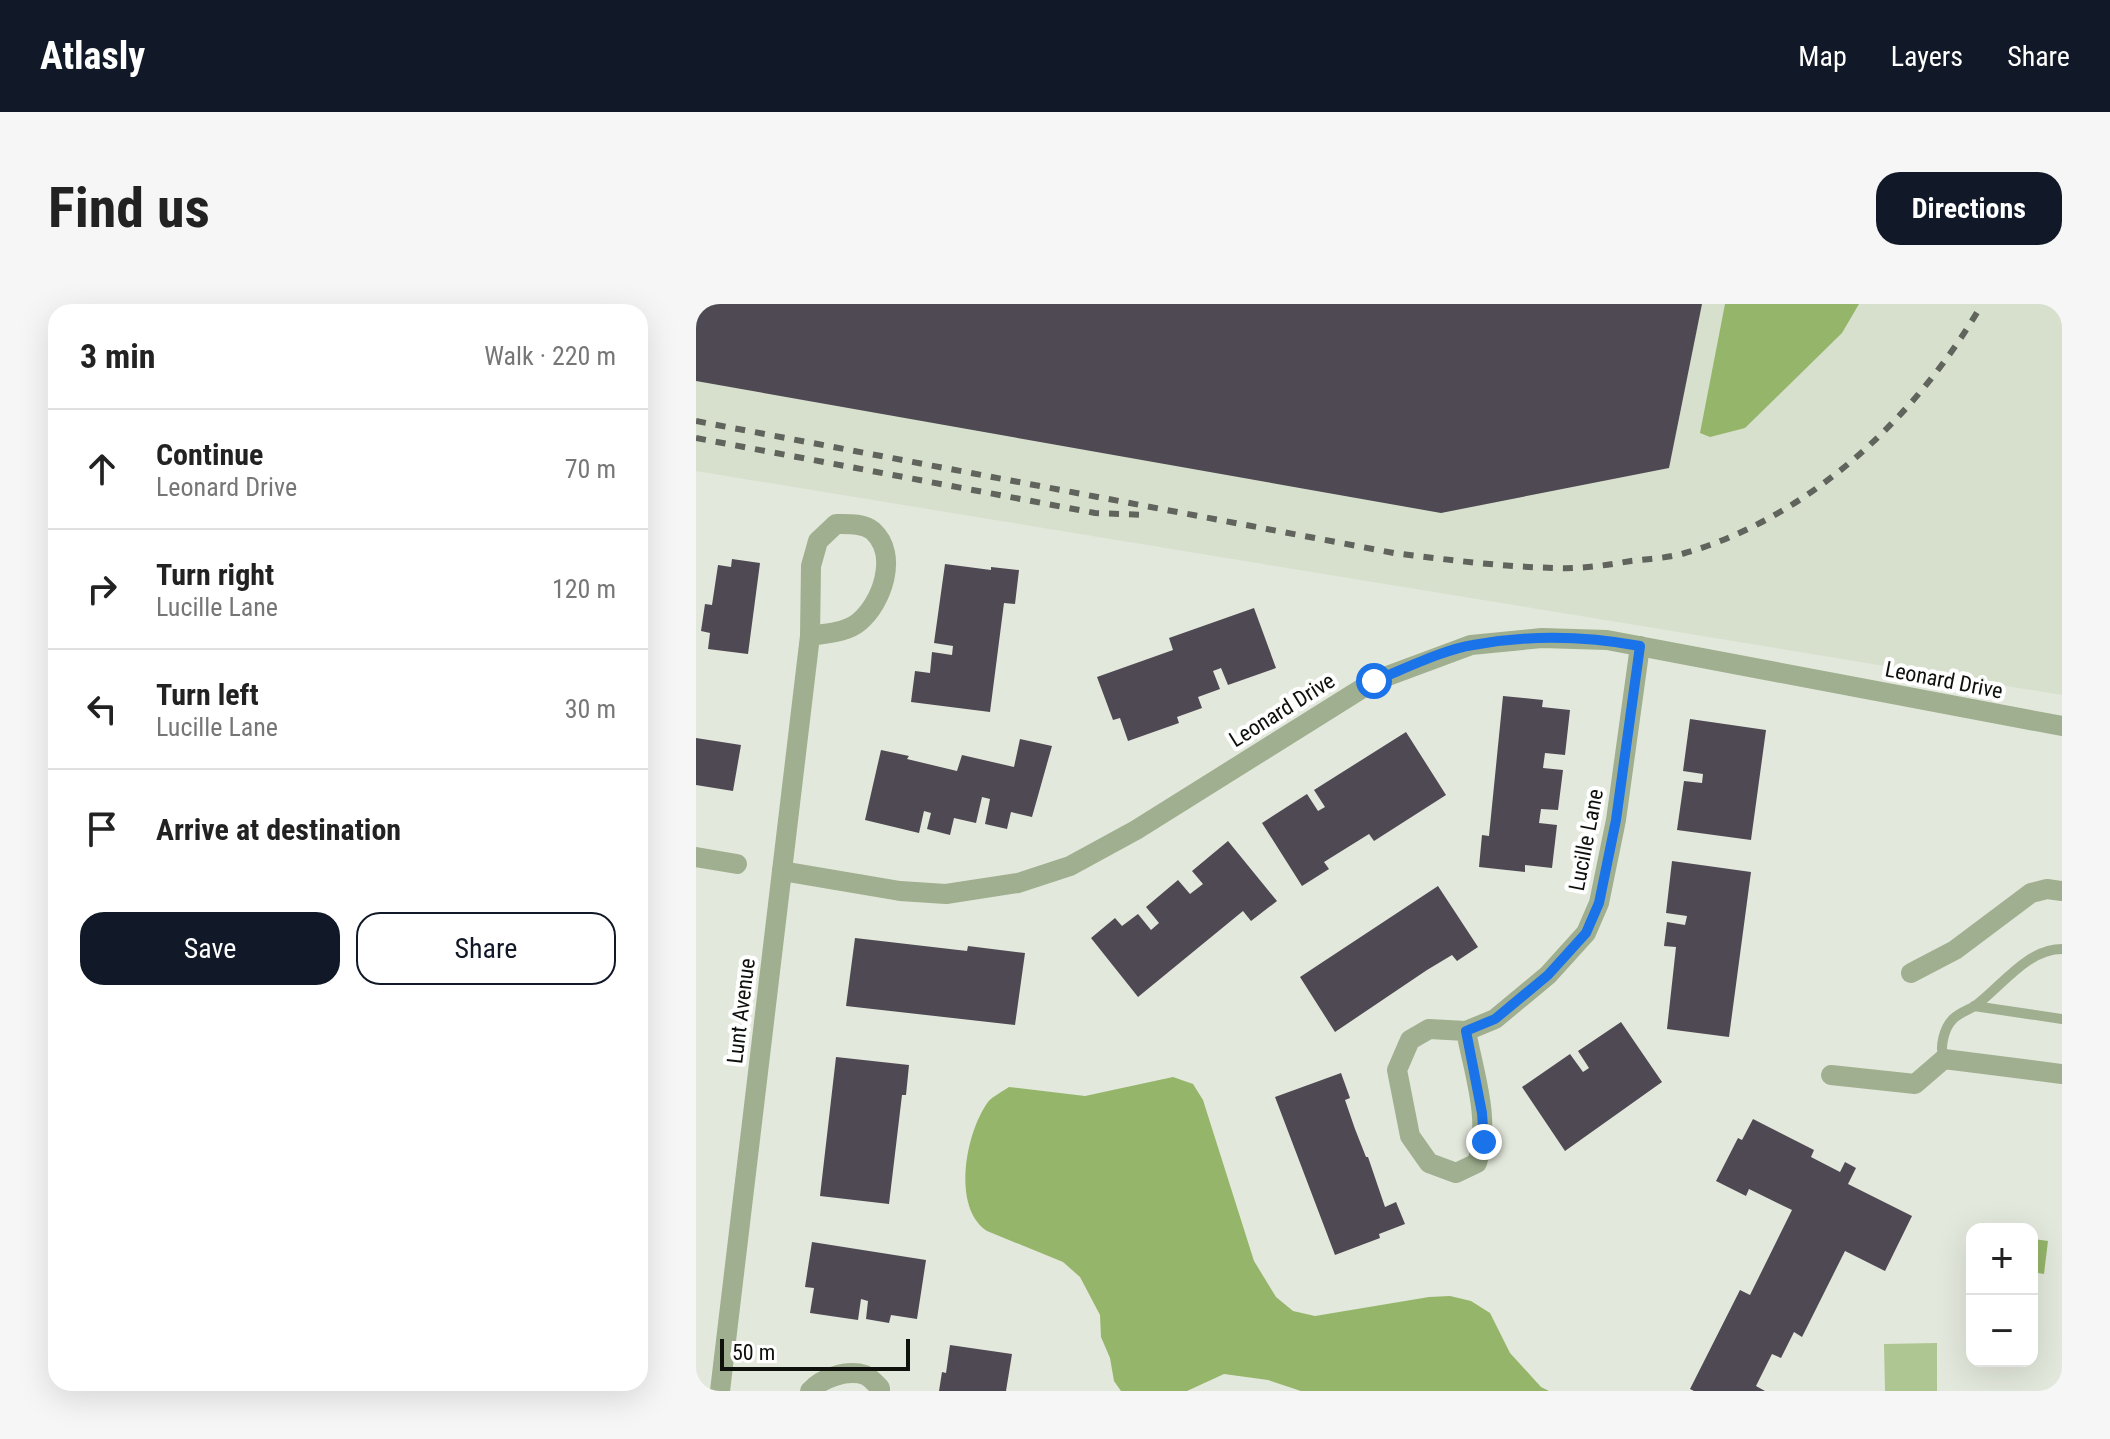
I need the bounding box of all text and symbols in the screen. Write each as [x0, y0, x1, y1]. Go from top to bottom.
text: Atlasly [40, 34, 145, 78]
text: Map [1798, 40, 1847, 73]
text: Layers [1891, 40, 1963, 73]
text: Share [2007, 40, 2070, 73]
button: Directions [1876, 172, 2062, 245]
text: Find us [48, 175, 210, 241]
text: 3 min [80, 336, 156, 376]
text: Walk · 220 m [484, 341, 616, 371]
text: Continue [156, 437, 263, 472]
icon: ahead [80, 447, 124, 491]
text: 70 m [565, 454, 616, 484]
text: Leonard Drive [156, 472, 297, 502]
text: Turn right [156, 557, 274, 592]
icon: right [80, 567, 124, 611]
text: 120 m [552, 574, 616, 604]
text: Lucille Lane [156, 592, 278, 622]
street label: Leonard Drive [1883, 656, 2005, 704]
route start [1356, 663, 1392, 699]
street label: Leonard Drive [1225, 668, 1339, 752]
text: Turn left [156, 677, 259, 712]
icon: left [80, 687, 124, 731]
text: 30 m [565, 694, 616, 724]
text: Lucille Lane [156, 712, 278, 742]
street label: Lucille Lane [1564, 787, 1608, 893]
icon: arrive [80, 807, 124, 851]
text: Arrive at destination [156, 812, 401, 847]
button: Save [80, 912, 340, 985]
button: Share [356, 912, 616, 985]
street label: Lunt Avenue [722, 957, 760, 1065]
route end [1466, 1124, 1502, 1160]
map controls [1966, 1223, 2038, 1367]
button: + [1966, 1223, 2038, 1295]
button: − [1966, 1295, 2038, 1367]
scale bar [720, 1335, 910, 1371]
text: 50 m [732, 1340, 775, 1365]

